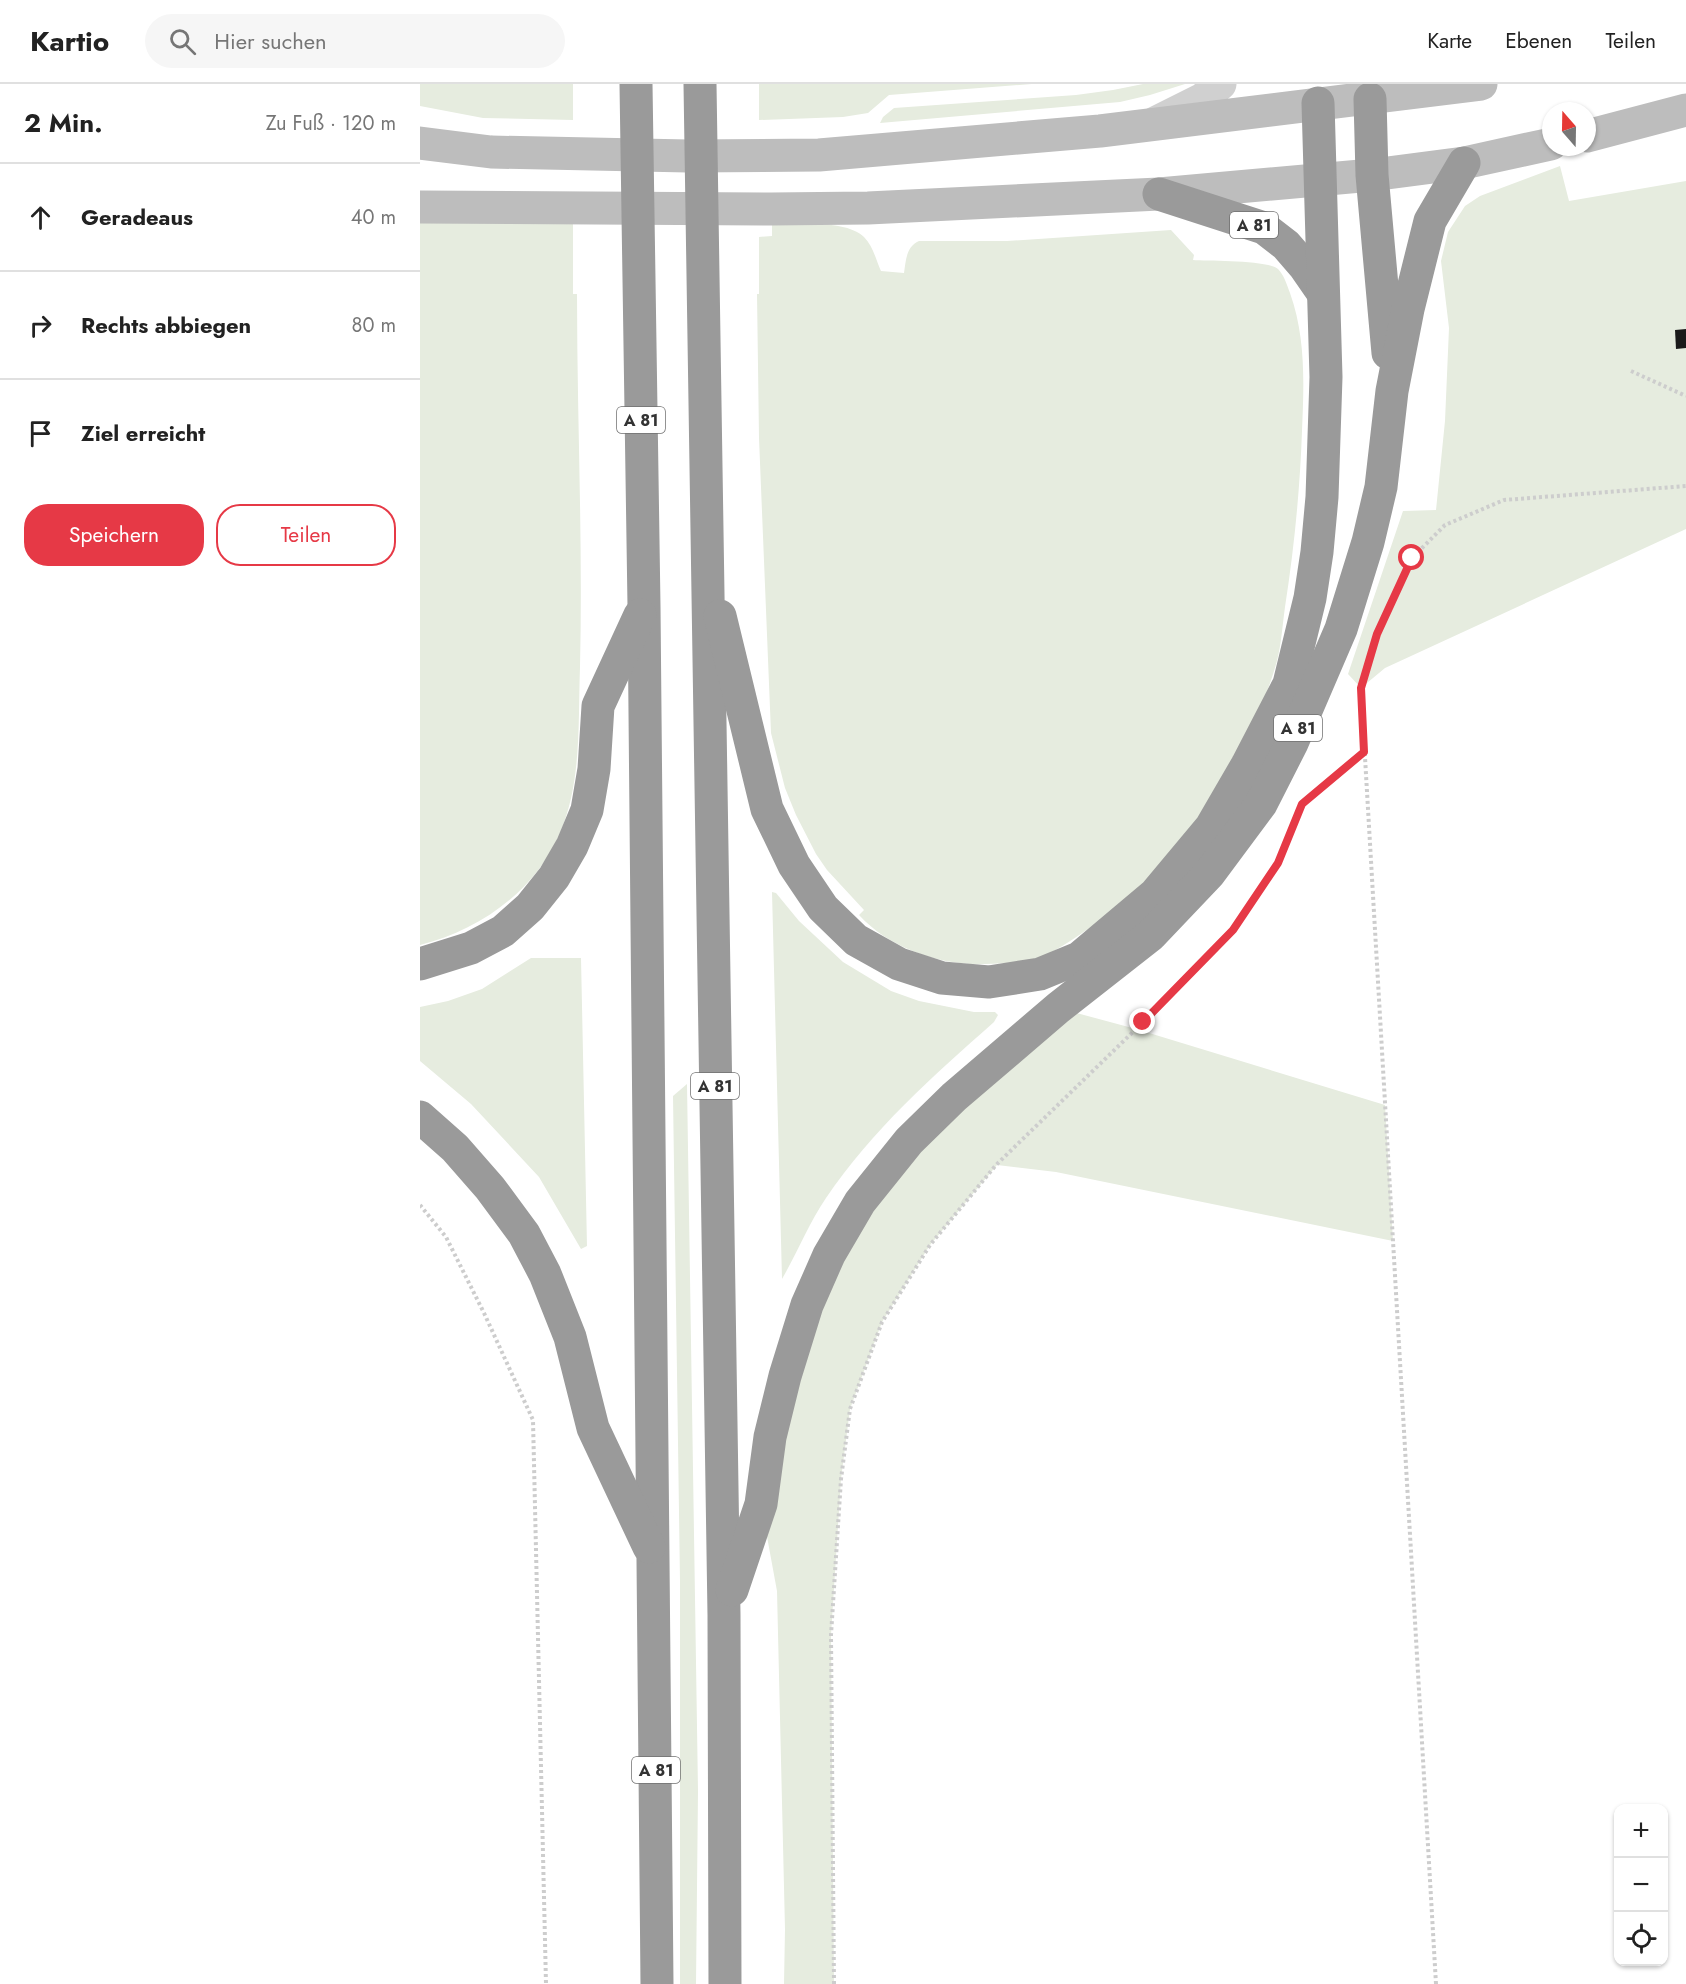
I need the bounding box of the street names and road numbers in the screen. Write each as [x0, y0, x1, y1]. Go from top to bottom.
road number: A 81 [1230, 212, 1278, 238]
road number: A 81 [617, 407, 665, 433]
road number: A 81 [1274, 715, 1322, 741]
road number: A 81 [691, 1073, 739, 1099]
road number: A 81 [632, 1757, 680, 1783]

